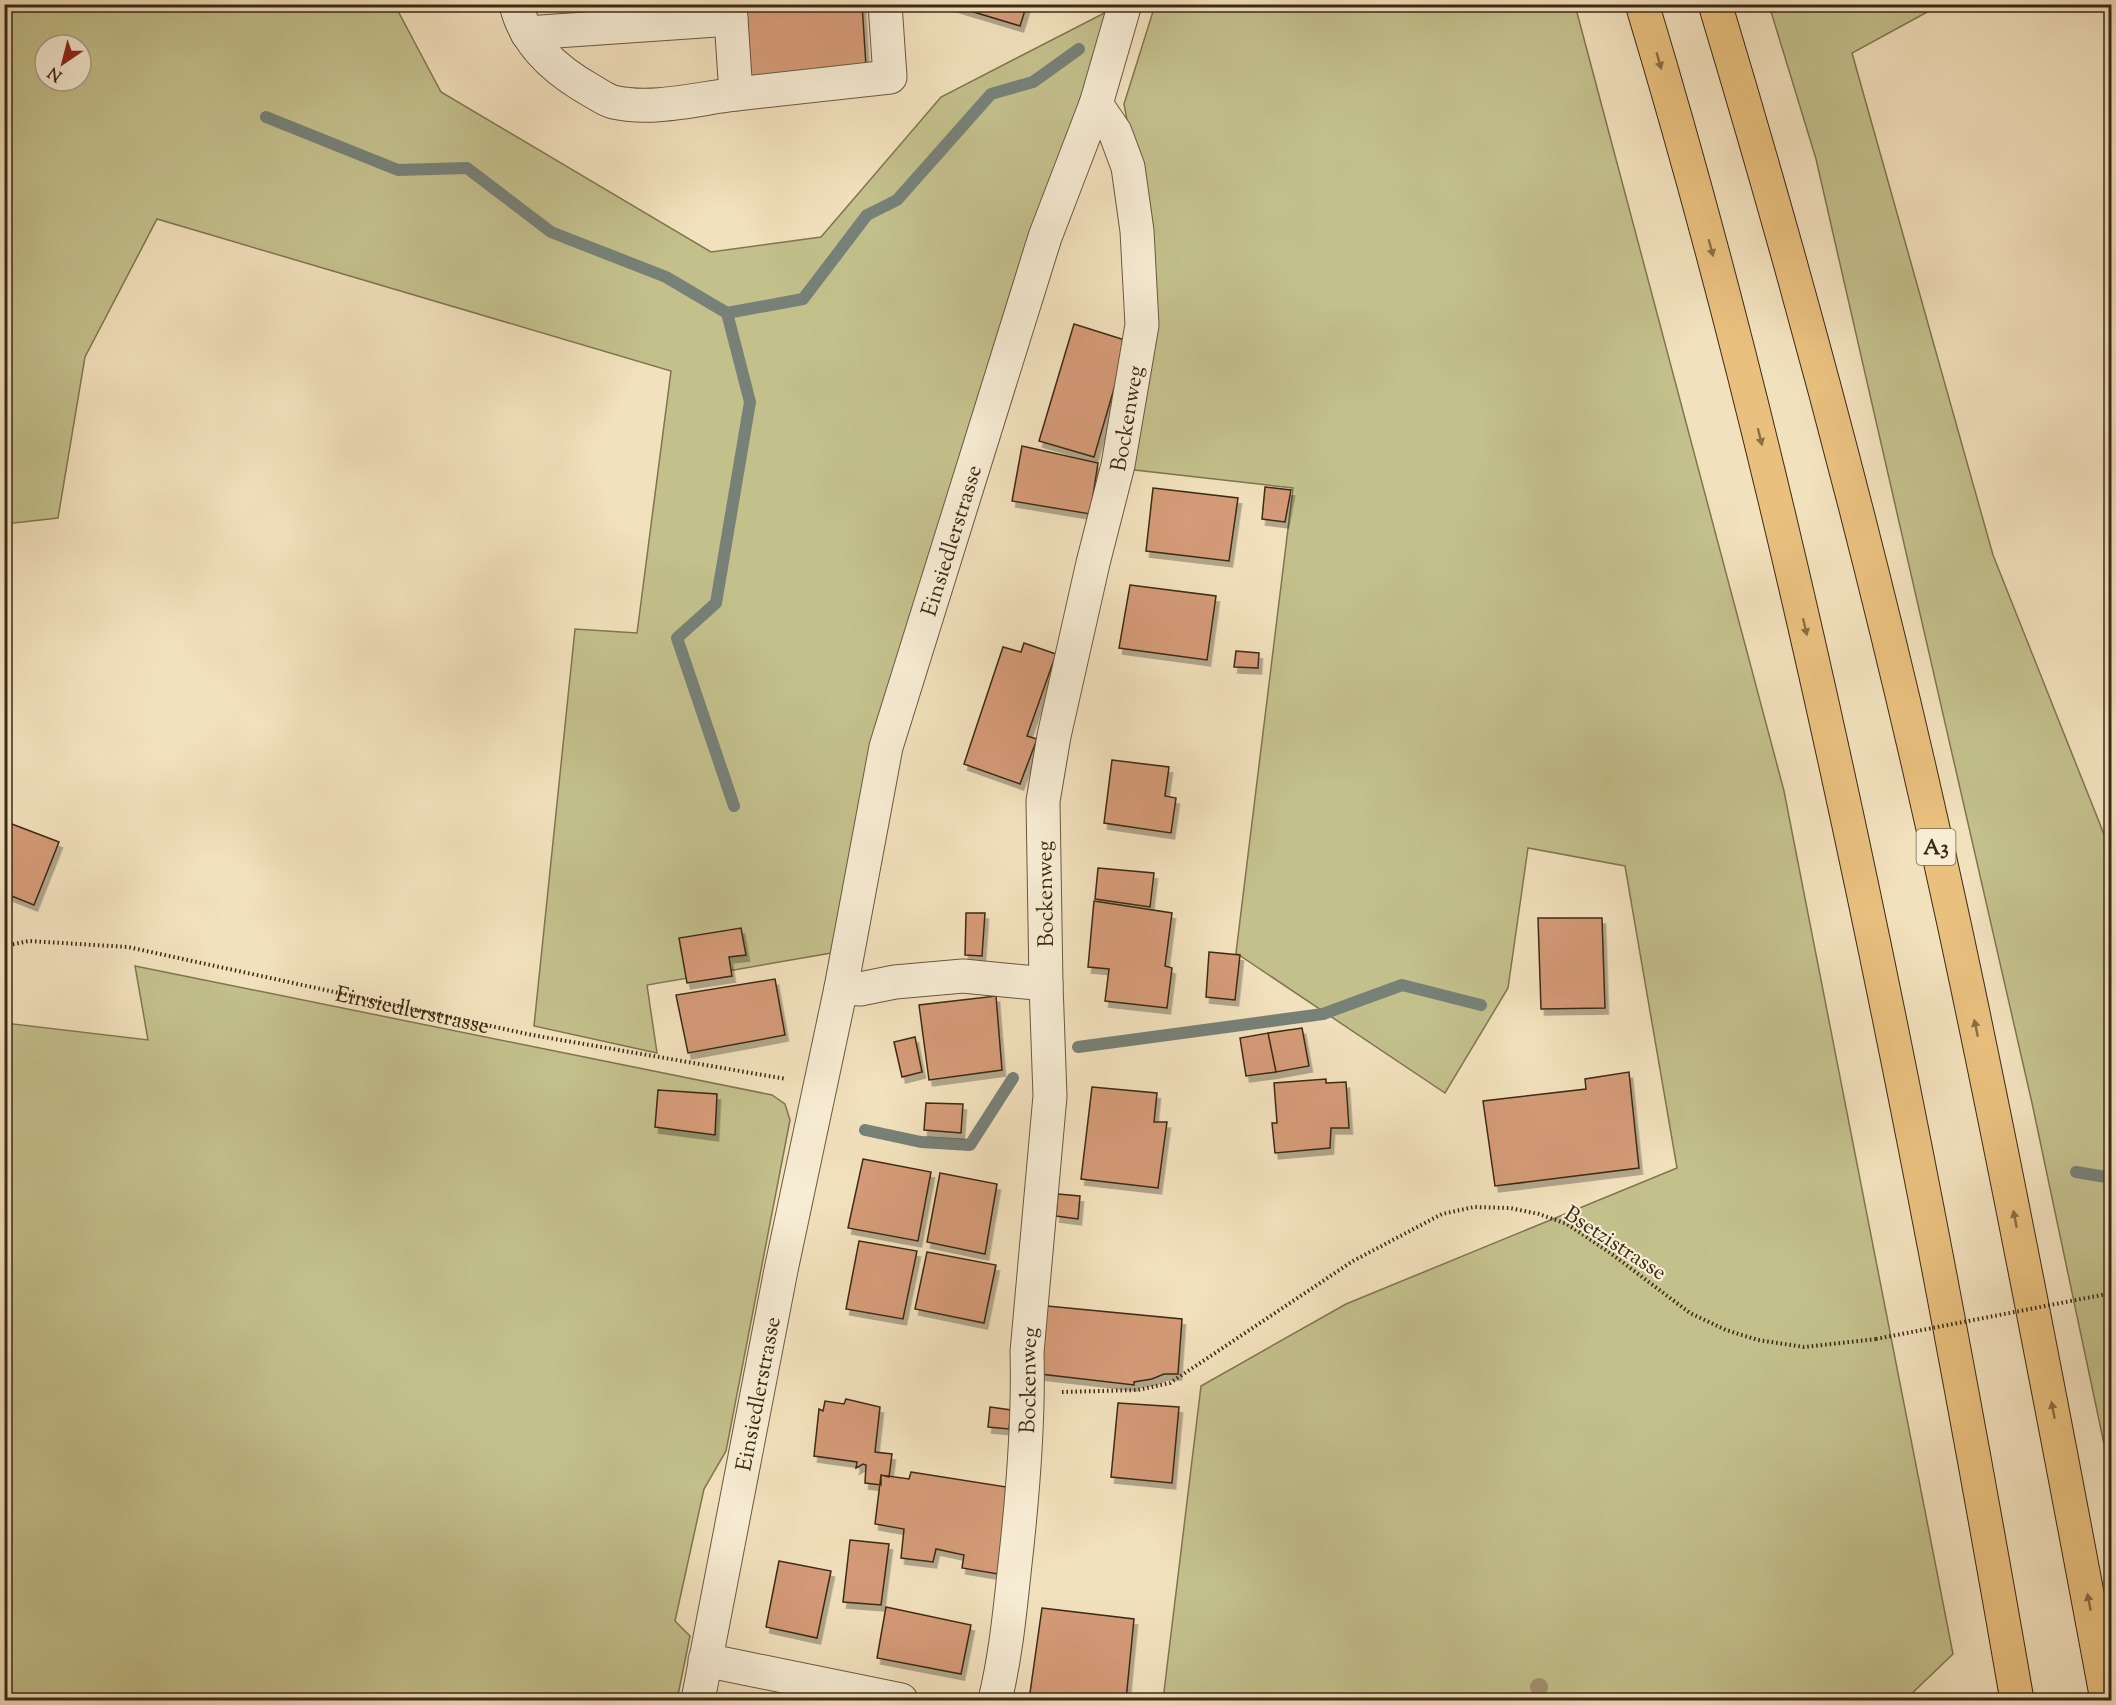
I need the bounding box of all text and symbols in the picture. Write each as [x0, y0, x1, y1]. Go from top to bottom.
north arrow [33, 33, 93, 93]
one-way arrow [1655, 52, 1664, 70]
text: N [44, 60, 68, 86]
one-way arrow [1707, 239, 1717, 257]
street label: Bockenweg [1104, 363, 1154, 474]
one-way arrow [1755, 428, 1765, 446]
street label: Einsiedlerstrasse [915, 462, 992, 621]
one-way arrow [1801, 618, 1810, 637]
road number: A3 [1916, 829, 1956, 865]
street label: Bockenweg [1030, 840, 1064, 948]
street label: Einsiedlerstrasse [332, 980, 492, 1044]
one-way arrow [1971, 1018, 1980, 1037]
street label: Bsetzistrasse [1557, 1199, 1672, 1290]
one-way arrow [2010, 1209, 2019, 1228]
street label: Einsiedlerstrasse [730, 1314, 791, 1474]
street label: Bockenweg [1013, 1325, 1048, 1434]
one-way arrow [2048, 1400, 2057, 1419]
one-way arrow [2084, 1592, 2093, 1611]

